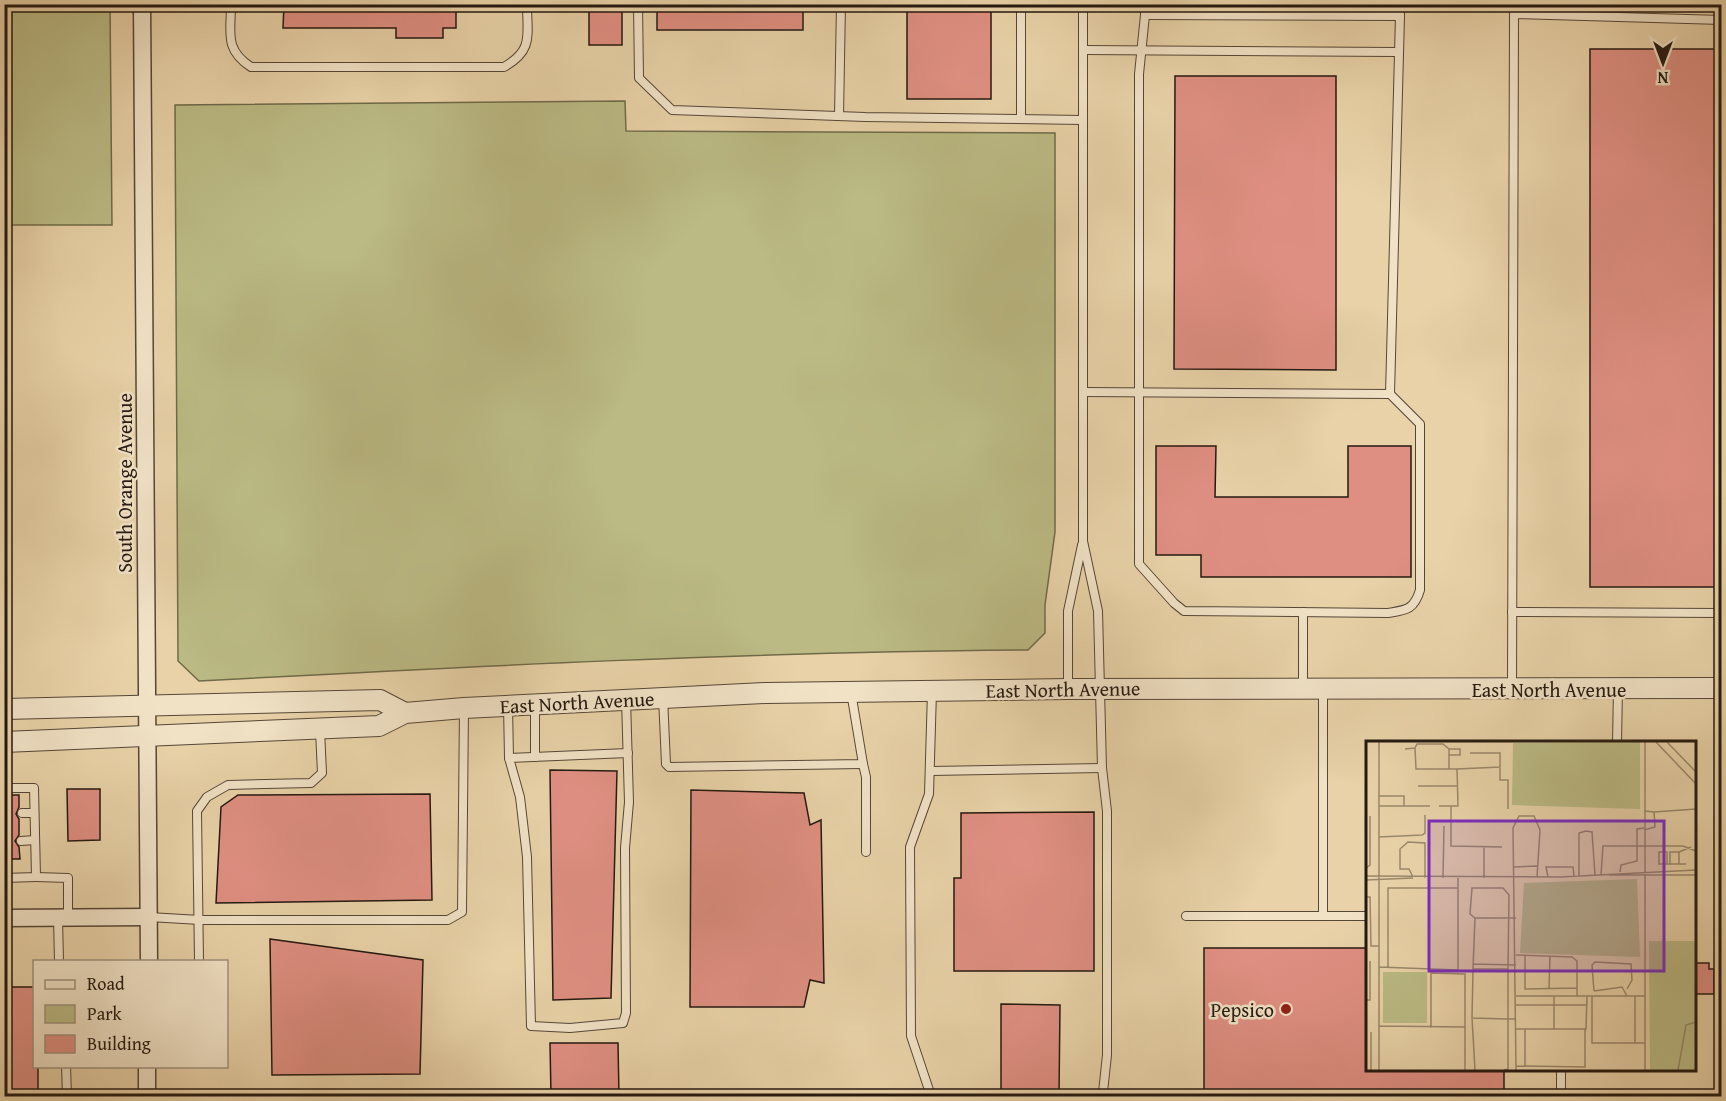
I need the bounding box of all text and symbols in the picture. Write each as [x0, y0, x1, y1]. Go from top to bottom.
north arrow [1633, 33, 1693, 93]
text: N [1657, 66, 1668, 90]
street label: South Orange Avenue [110, 393, 139, 573]
street label: East North Avenue [985, 673, 1141, 705]
street label: East North Avenue [1472, 675, 1626, 704]
street label: East North Avenue [499, 683, 655, 721]
inset map [1366, 741, 1696, 1071]
legend [33, 960, 228, 1068]
text: Road [87, 970, 125, 997]
place label: Pepsico [1210, 995, 1274, 1024]
text: Park [87, 1000, 123, 1027]
marker: Pepsico [1279, 1002, 1293, 1016]
text: Building [87, 1030, 151, 1057]

